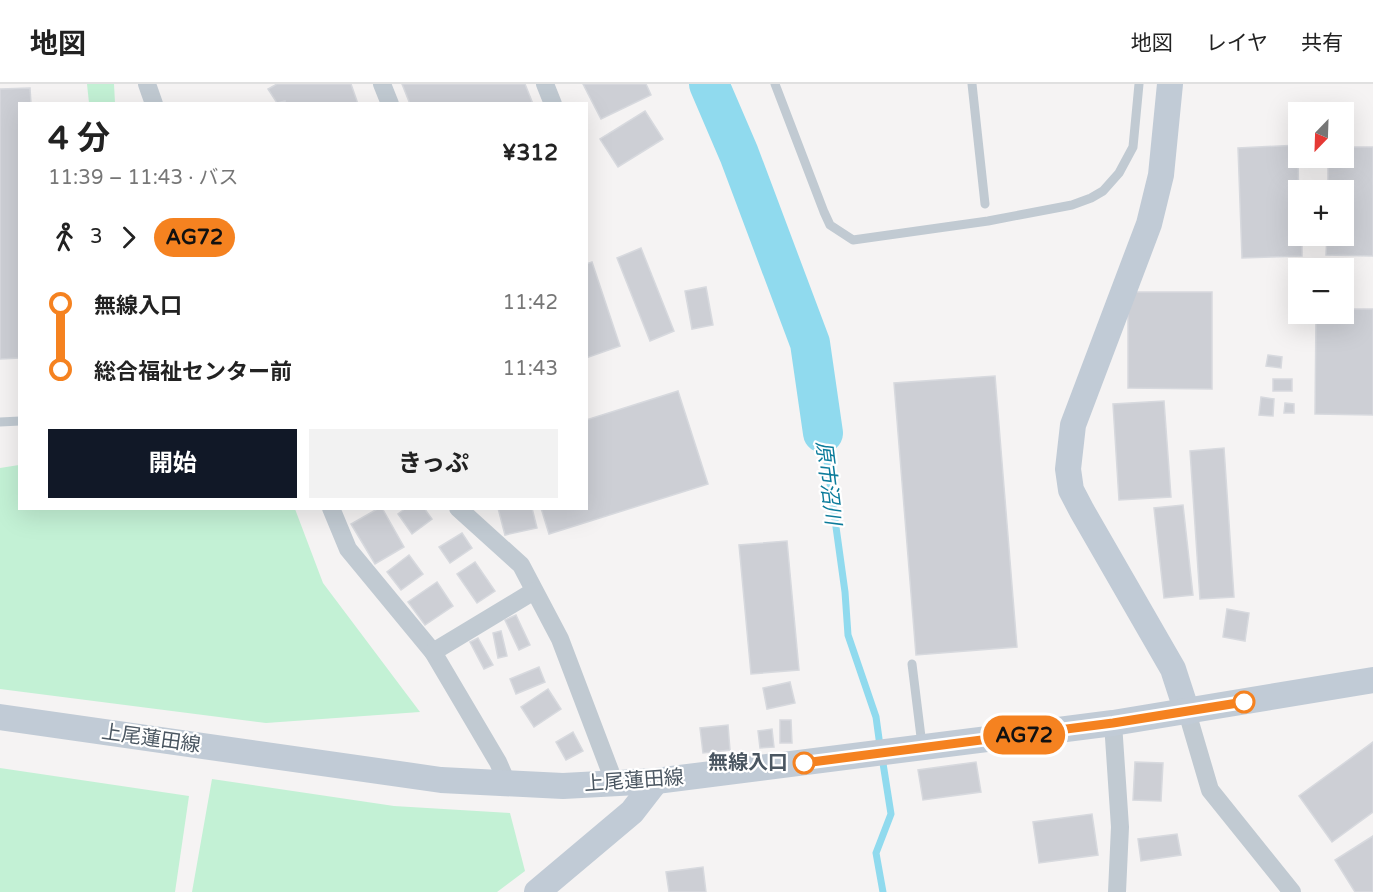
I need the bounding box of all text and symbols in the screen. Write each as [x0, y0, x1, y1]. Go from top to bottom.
text: 地図 [30, 27, 86, 61]
text: 地図 [1131, 31, 1173, 56]
text: レイヤ [1206, 31, 1268, 56]
text: 共有 [1301, 31, 1343, 56]
north arrow [1288, 102, 1354, 168]
map controls [1288, 102, 1354, 324]
text: 4 分 [48, 119, 110, 158]
text: ¥312 [502, 140, 558, 166]
text: 11:39 – 11:43 · バス [48, 166, 239, 190]
button: + [1288, 180, 1354, 246]
icon: walk [48, 221, 81, 254]
icon: forward [112, 221, 145, 254]
text: 3 [90, 225, 103, 249]
text: AG72 [166, 225, 223, 250]
button: − [1288, 258, 1354, 324]
text: 11:42 [503, 291, 558, 315]
text: 無線入口 [94, 293, 182, 319]
text: 11:43 [503, 357, 558, 381]
text: 総合福祉センター前 [94, 359, 292, 385]
button: 開始 [48, 429, 297, 498]
button: きっぷ [309, 429, 558, 498]
water label: 原市沼川 [810, 440, 846, 528]
unlabelled marker [1233, 691, 1255, 713]
line badge: AG72 [982, 716, 1066, 754]
street label: 上尾蓮田線 [100, 720, 202, 758]
text: AG72 [995, 723, 1053, 748]
place label: 無線入口 [708, 751, 788, 775]
marker: 無線入口 [793, 752, 815, 774]
street label: 上尾蓮田線 [583, 766, 685, 796]

